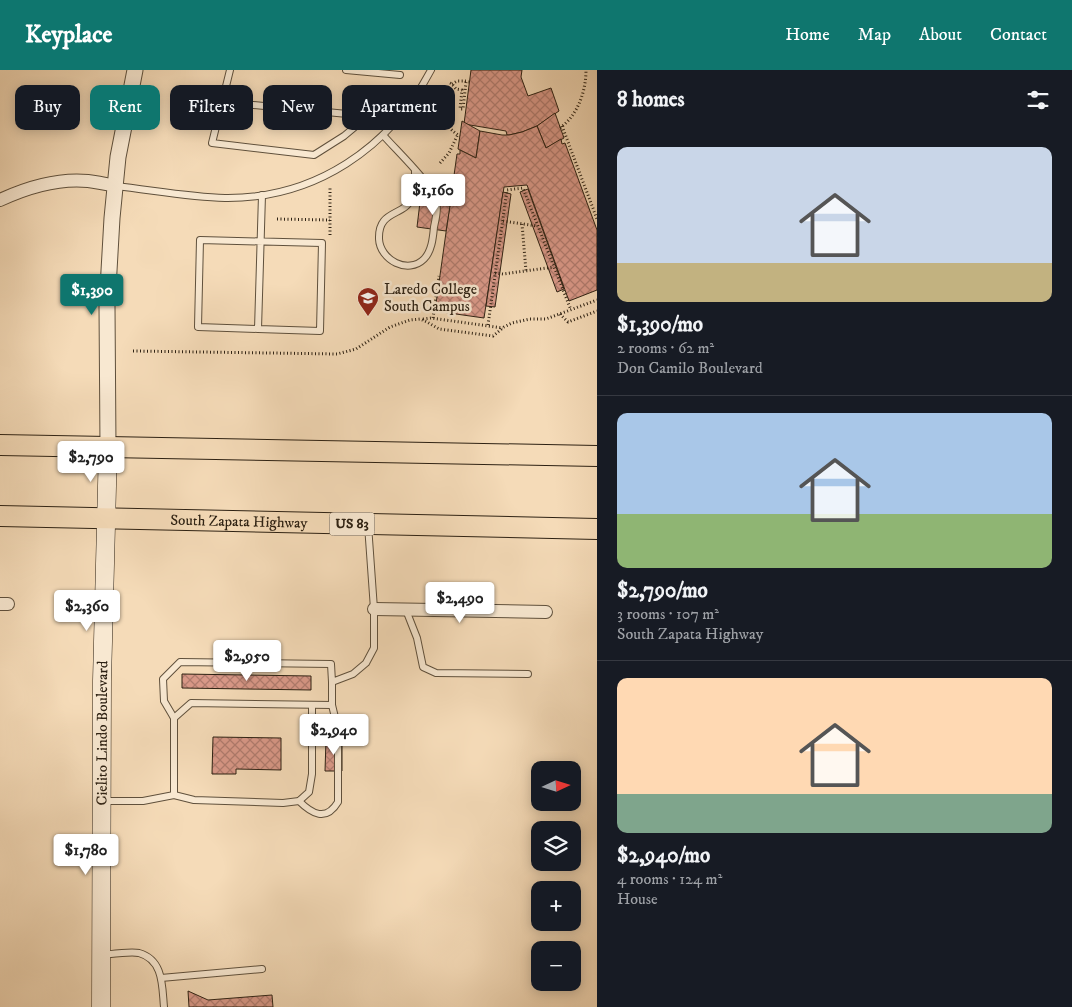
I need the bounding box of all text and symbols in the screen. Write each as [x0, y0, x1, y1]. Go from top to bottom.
text: Keyplace [25, 20, 113, 50]
text: Home [785, 24, 830, 46]
text: Map [858, 24, 891, 46]
text: About [919, 24, 962, 46]
text: Contact [990, 24, 1047, 46]
chip: Buy [15, 85, 80, 130]
chip: Rent [90, 85, 160, 130]
chip: Filters [170, 85, 253, 130]
chip: New [263, 85, 332, 130]
chip: Apartment [342, 85, 455, 130]
icon: filters [1024, 86, 1052, 114]
text: 8 homes [617, 87, 685, 113]
pin: $1,160 [392, 174, 474, 216]
text: $1,160 [412, 180, 454, 200]
icon: home [790, 180, 880, 270]
pin: $1,390 [51, 274, 133, 316]
text: $1,390 [71, 280, 113, 300]
place label: Laredo College South Campus [384, 280, 477, 316]
school or university icon: Laredo College South Campus [356, 286, 380, 317]
text: $1,390/mo [617, 312, 703, 338]
text: 2 rooms · 62 m² [617, 338, 714, 358]
text: Don Camilo Boulevard [617, 358, 763, 378]
pin: $2,790 [50, 440, 132, 483]
icon: home [790, 445, 880, 535]
text: $2,790 [68, 447, 114, 467]
street label: South Zapata Highway [170, 510, 309, 532]
road number: US 83 [330, 512, 374, 536]
text: $2,790/mo [617, 578, 708, 604]
pin: $2,490 [419, 582, 501, 624]
text: $2,490 [436, 588, 484, 608]
pin: $2,360 [46, 590, 128, 632]
text: $2,360 [65, 596, 109, 616]
text: 3 rooms · 107 m² [617, 604, 719, 624]
text: South Zapata Highway [617, 624, 763, 644]
pin: $2,950 [206, 640, 288, 682]
text: $2,950 [224, 646, 270, 666]
street label: Cielito Lindo Boulevard [92, 660, 112, 805]
icon: home [790, 710, 880, 800]
pin: $2,940 [293, 714, 375, 756]
text: $2,940 [311, 720, 357, 740]
north arrow [531, 761, 581, 811]
map controls [531, 761, 581, 991]
button: layers [531, 821, 581, 871]
pin: $1,780 [45, 834, 127, 876]
text: $1,780 [65, 840, 107, 860]
text: $2,940/mo [617, 843, 710, 869]
text: 4 rooms · 124 m² [617, 869, 722, 889]
button: + [531, 881, 581, 931]
text: House [617, 889, 658, 909]
button: − [531, 941, 581, 991]

